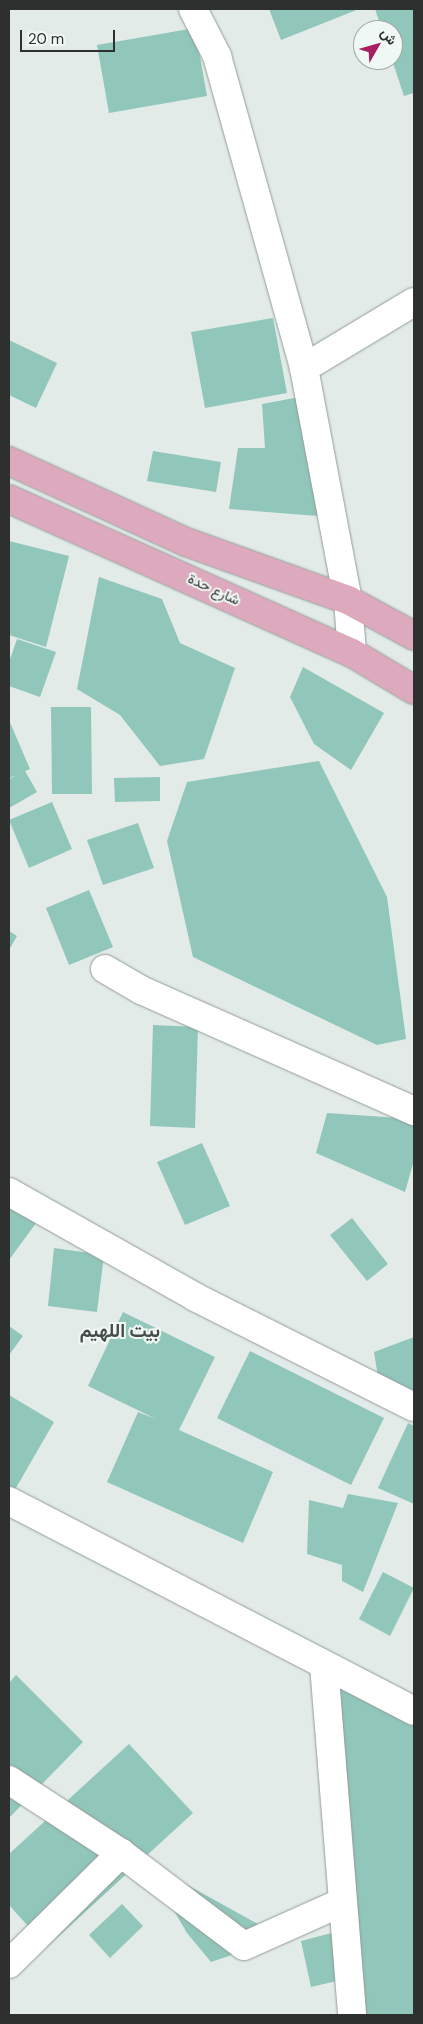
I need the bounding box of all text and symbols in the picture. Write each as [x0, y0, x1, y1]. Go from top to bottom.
scale bar [22, 20, 118, 52]
north arrow [353, 20, 403, 70]
text: ش [377, 24, 401, 49]
text: 20 m [28, 29, 64, 49]
street label: شارع حدة [185, 570, 243, 608]
district label: بيت اللهيم [80, 1320, 160, 1342]

